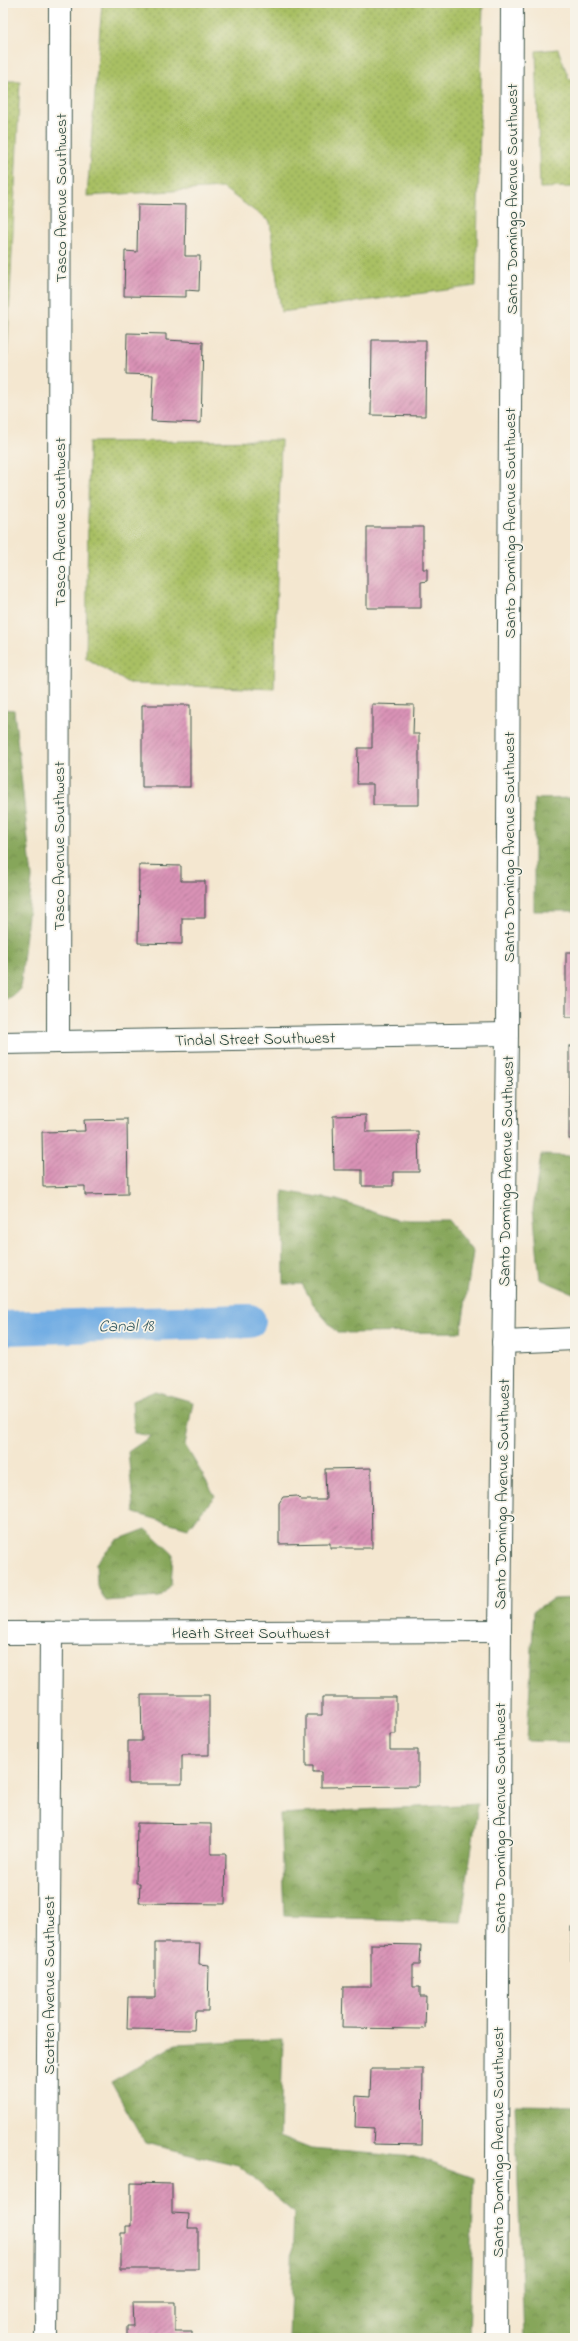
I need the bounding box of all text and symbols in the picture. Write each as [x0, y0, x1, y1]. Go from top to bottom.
street label: Santo Domingo Avenue Southwest [501, 83, 525, 314]
street label: Tasco Avenue Southwest [50, 113, 74, 283]
street label: Santo Domingo Avenue Southwest [499, 407, 523, 638]
street label: Tasco Avenue Southwest [49, 437, 73, 607]
street label: Santo Domingo Avenue Southwest [498, 731, 522, 962]
street label: Tasco Avenue Southwest [48, 761, 72, 931]
street label: Tindal Street Southwest [175, 1027, 336, 1053]
street label: Santo Domingo Avenue Southwest [493, 1055, 521, 1287]
water label: Canal 18 [98, 1313, 155, 1339]
street label: Santo Domingo Avenue Southwest [489, 1378, 517, 1610]
street label: Heath Street Southwest [172, 1622, 331, 1646]
street label: Santo Domingo Avenue Southwest [489, 1702, 513, 1933]
street label: Scotten Avenue Southwest [38, 1895, 62, 2075]
street label: Santo Domingo Avenue Southwest [487, 2026, 511, 2257]

